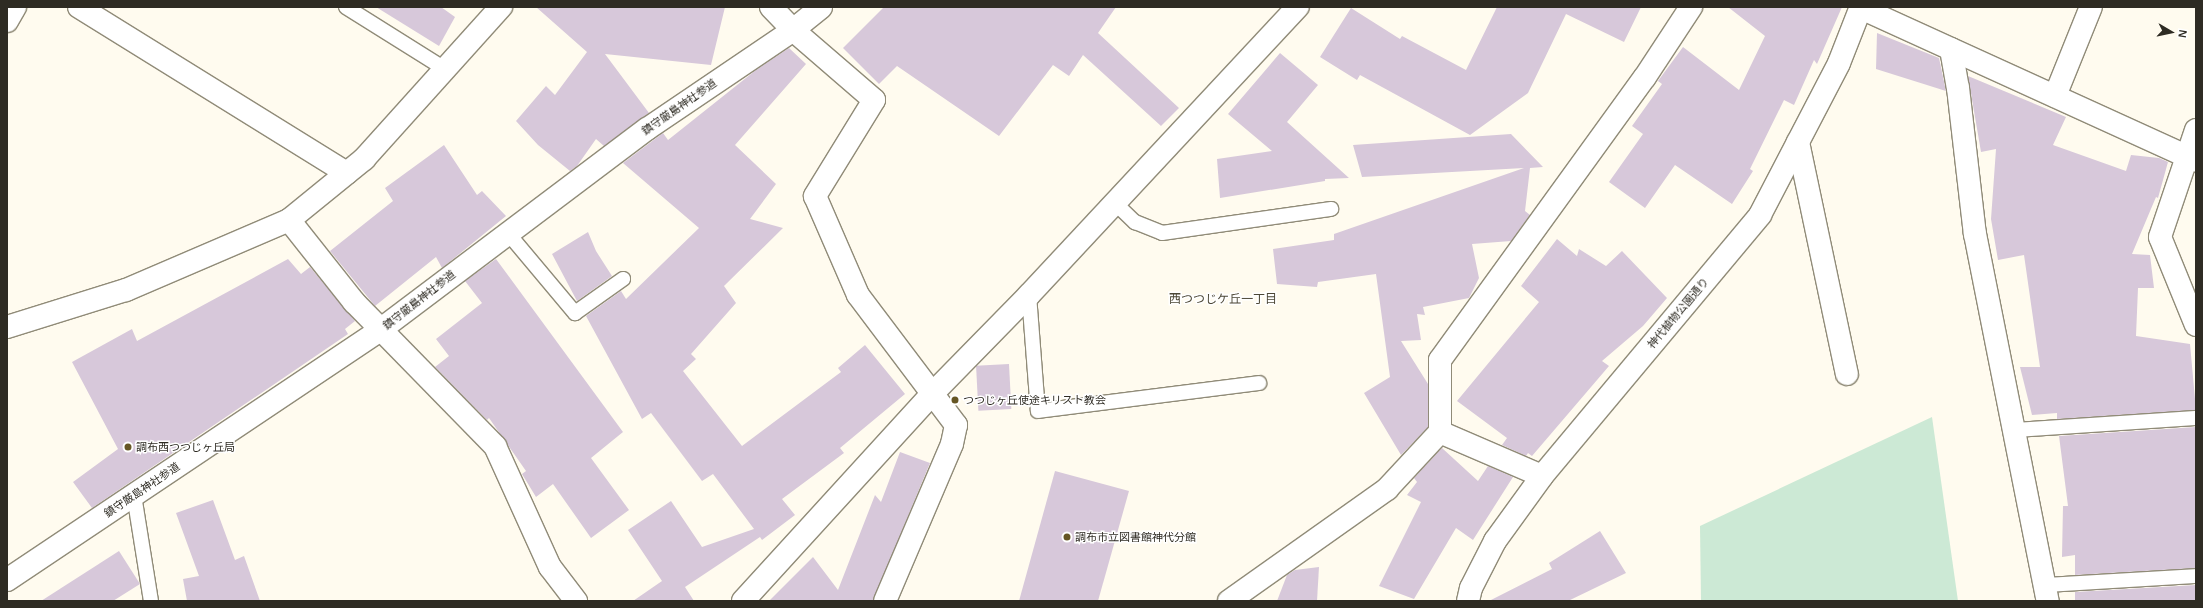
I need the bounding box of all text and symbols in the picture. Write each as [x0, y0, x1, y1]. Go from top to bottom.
north arrow [2151, 12, 2191, 52]
text: N [2176, 29, 2189, 39]
street label: 鎮守厳島神社参道 [639, 76, 719, 138]
street label: 鎮守厳島神社参道 [380, 268, 458, 332]
street label: 神代植物公園通り [1645, 275, 1711, 351]
district label: 西つつじケ丘一丁目 [1169, 293, 1277, 307]
place label: つつじヶ丘使途キリスト教会 [963, 393, 1106, 407]
marker: つつじヶ丘使途キリスト教会 [950, 395, 960, 405]
place label: 調布西つつじヶ丘局 [136, 440, 235, 454]
marker: 調布西つつじヶ丘局 [123, 442, 133, 452]
street label: 鎮守厳島神社参道 [102, 460, 182, 520]
place label: 調布市立図書館神代分館 [1075, 530, 1196, 544]
marker: 調布市立図書館神代分館 [1062, 532, 1072, 542]

